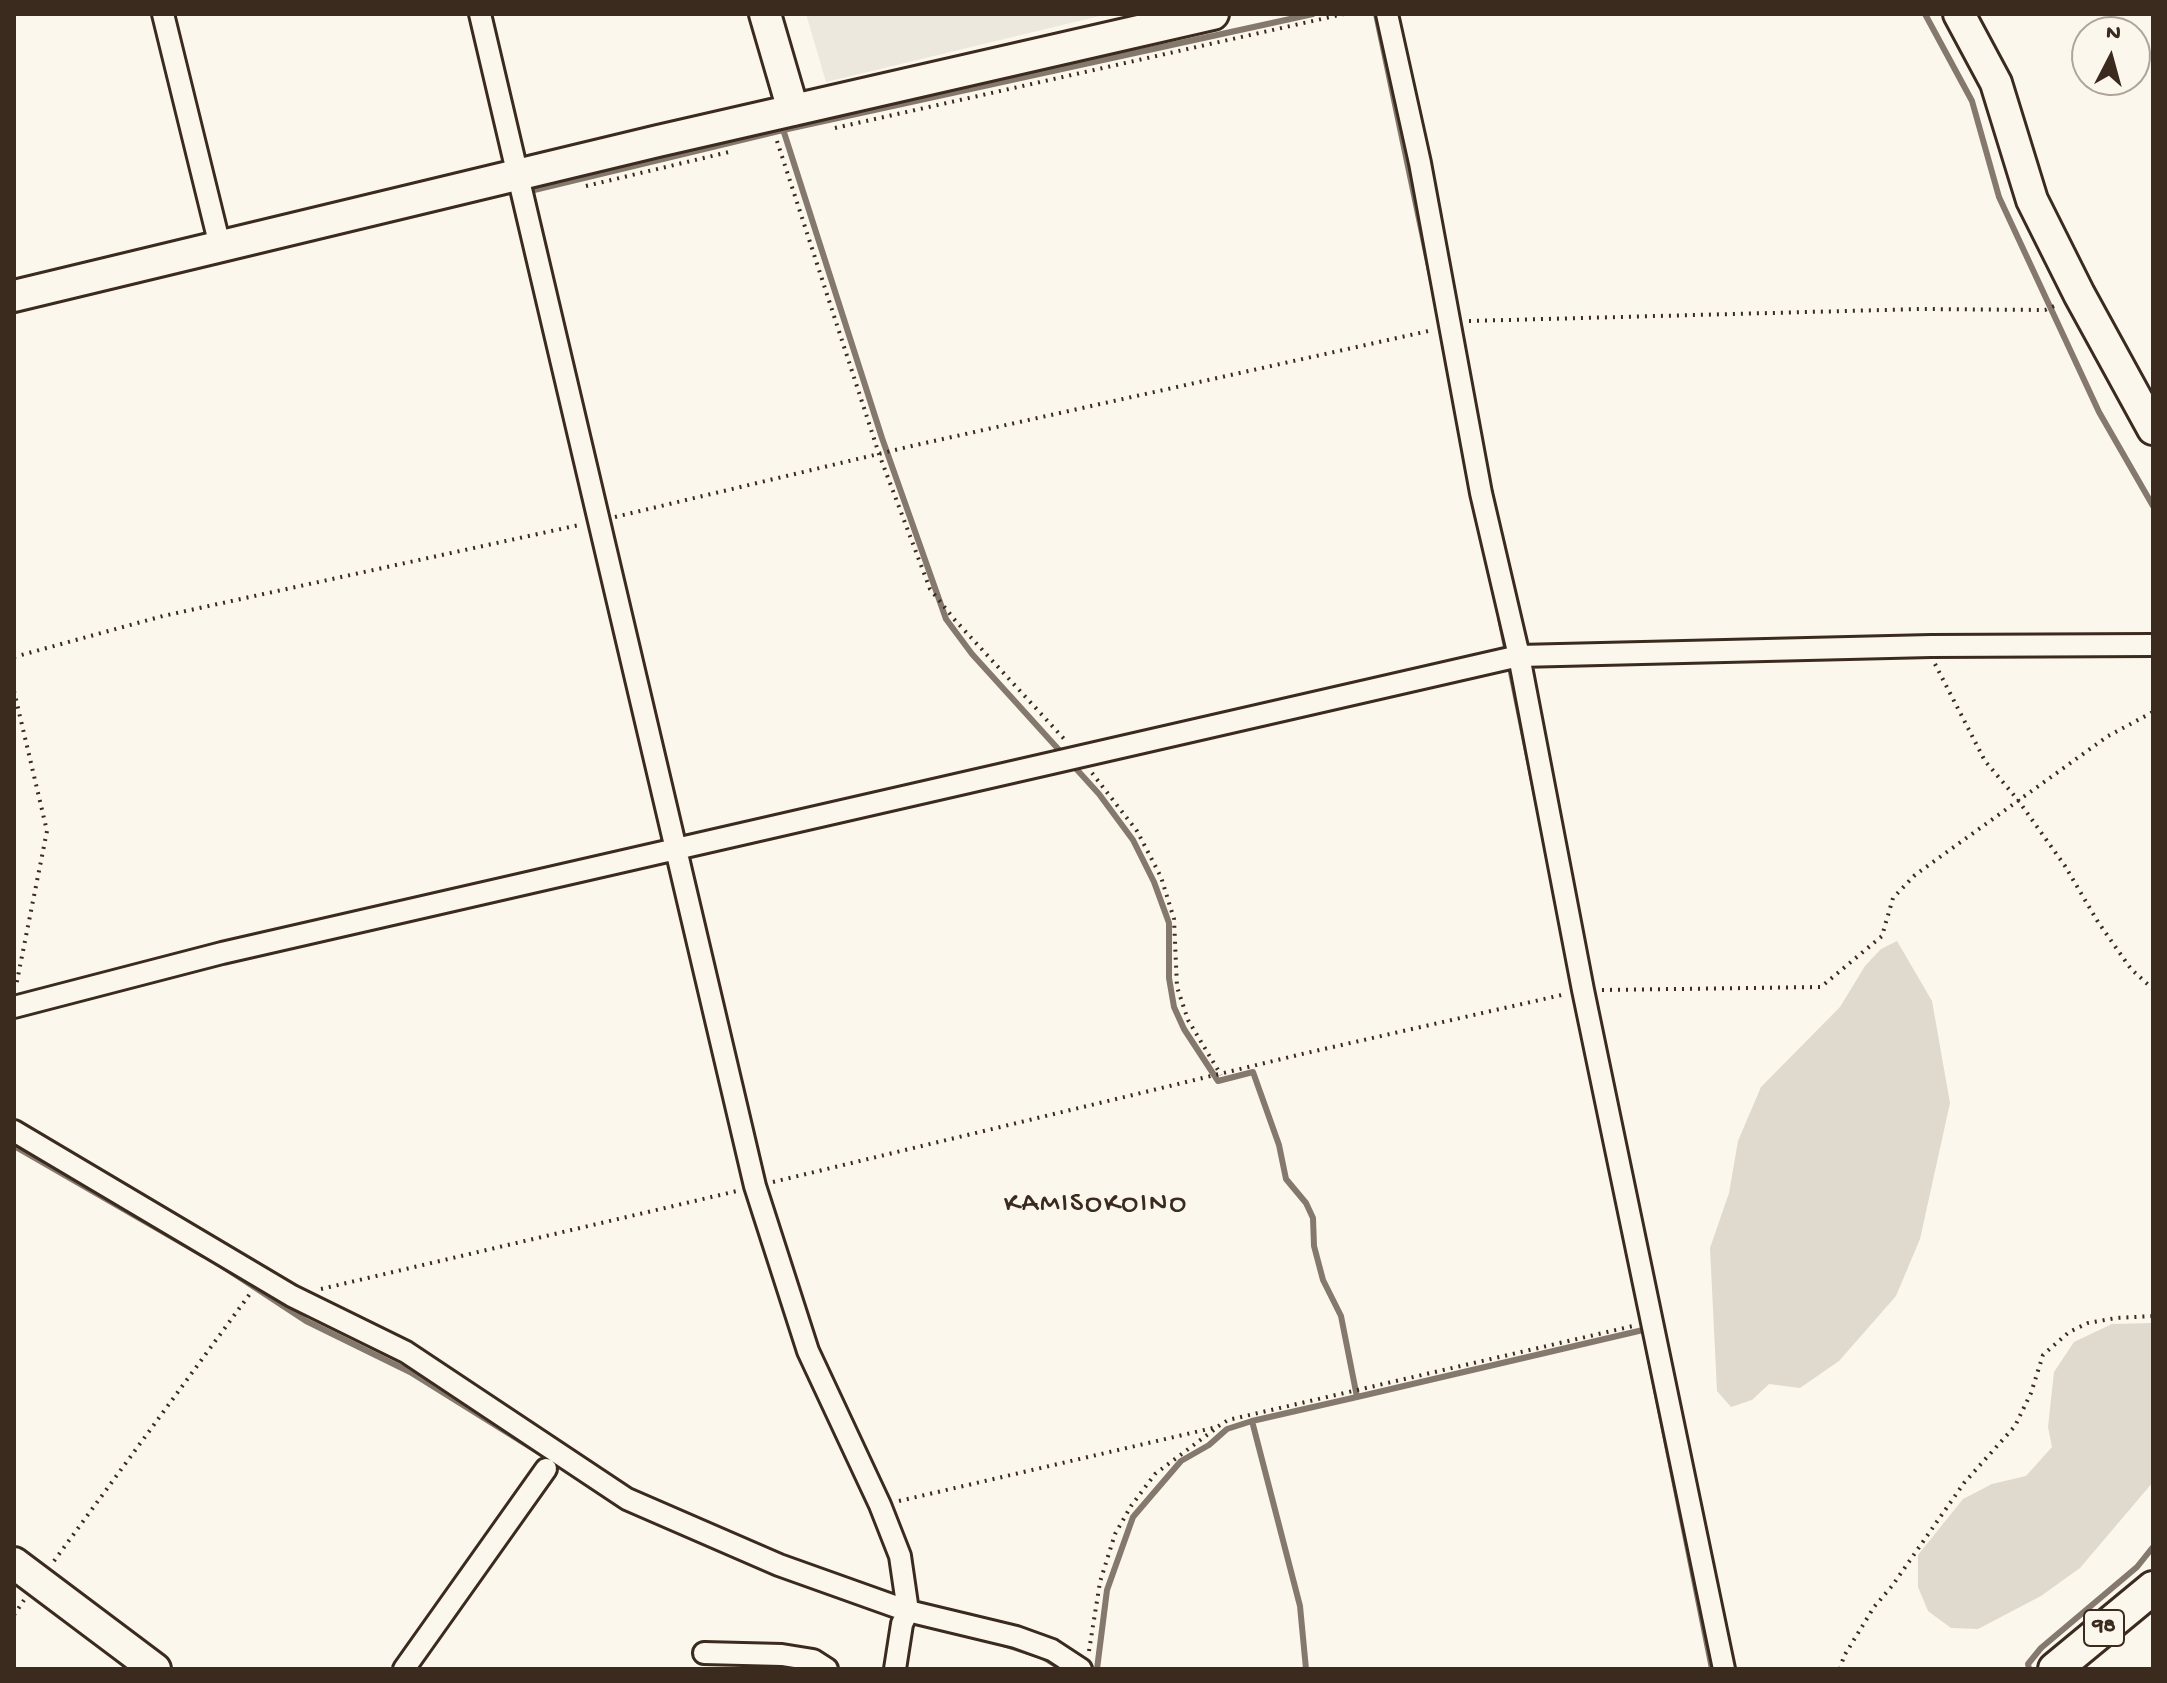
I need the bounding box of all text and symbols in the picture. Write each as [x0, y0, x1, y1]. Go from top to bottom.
north arrow [2071, 16, 2151, 96]
text: N [2105, 20, 2122, 48]
district label: KAMISOKOINO [1004, 1189, 1188, 1223]
road number: 98 [2084, 1610, 2124, 1646]

